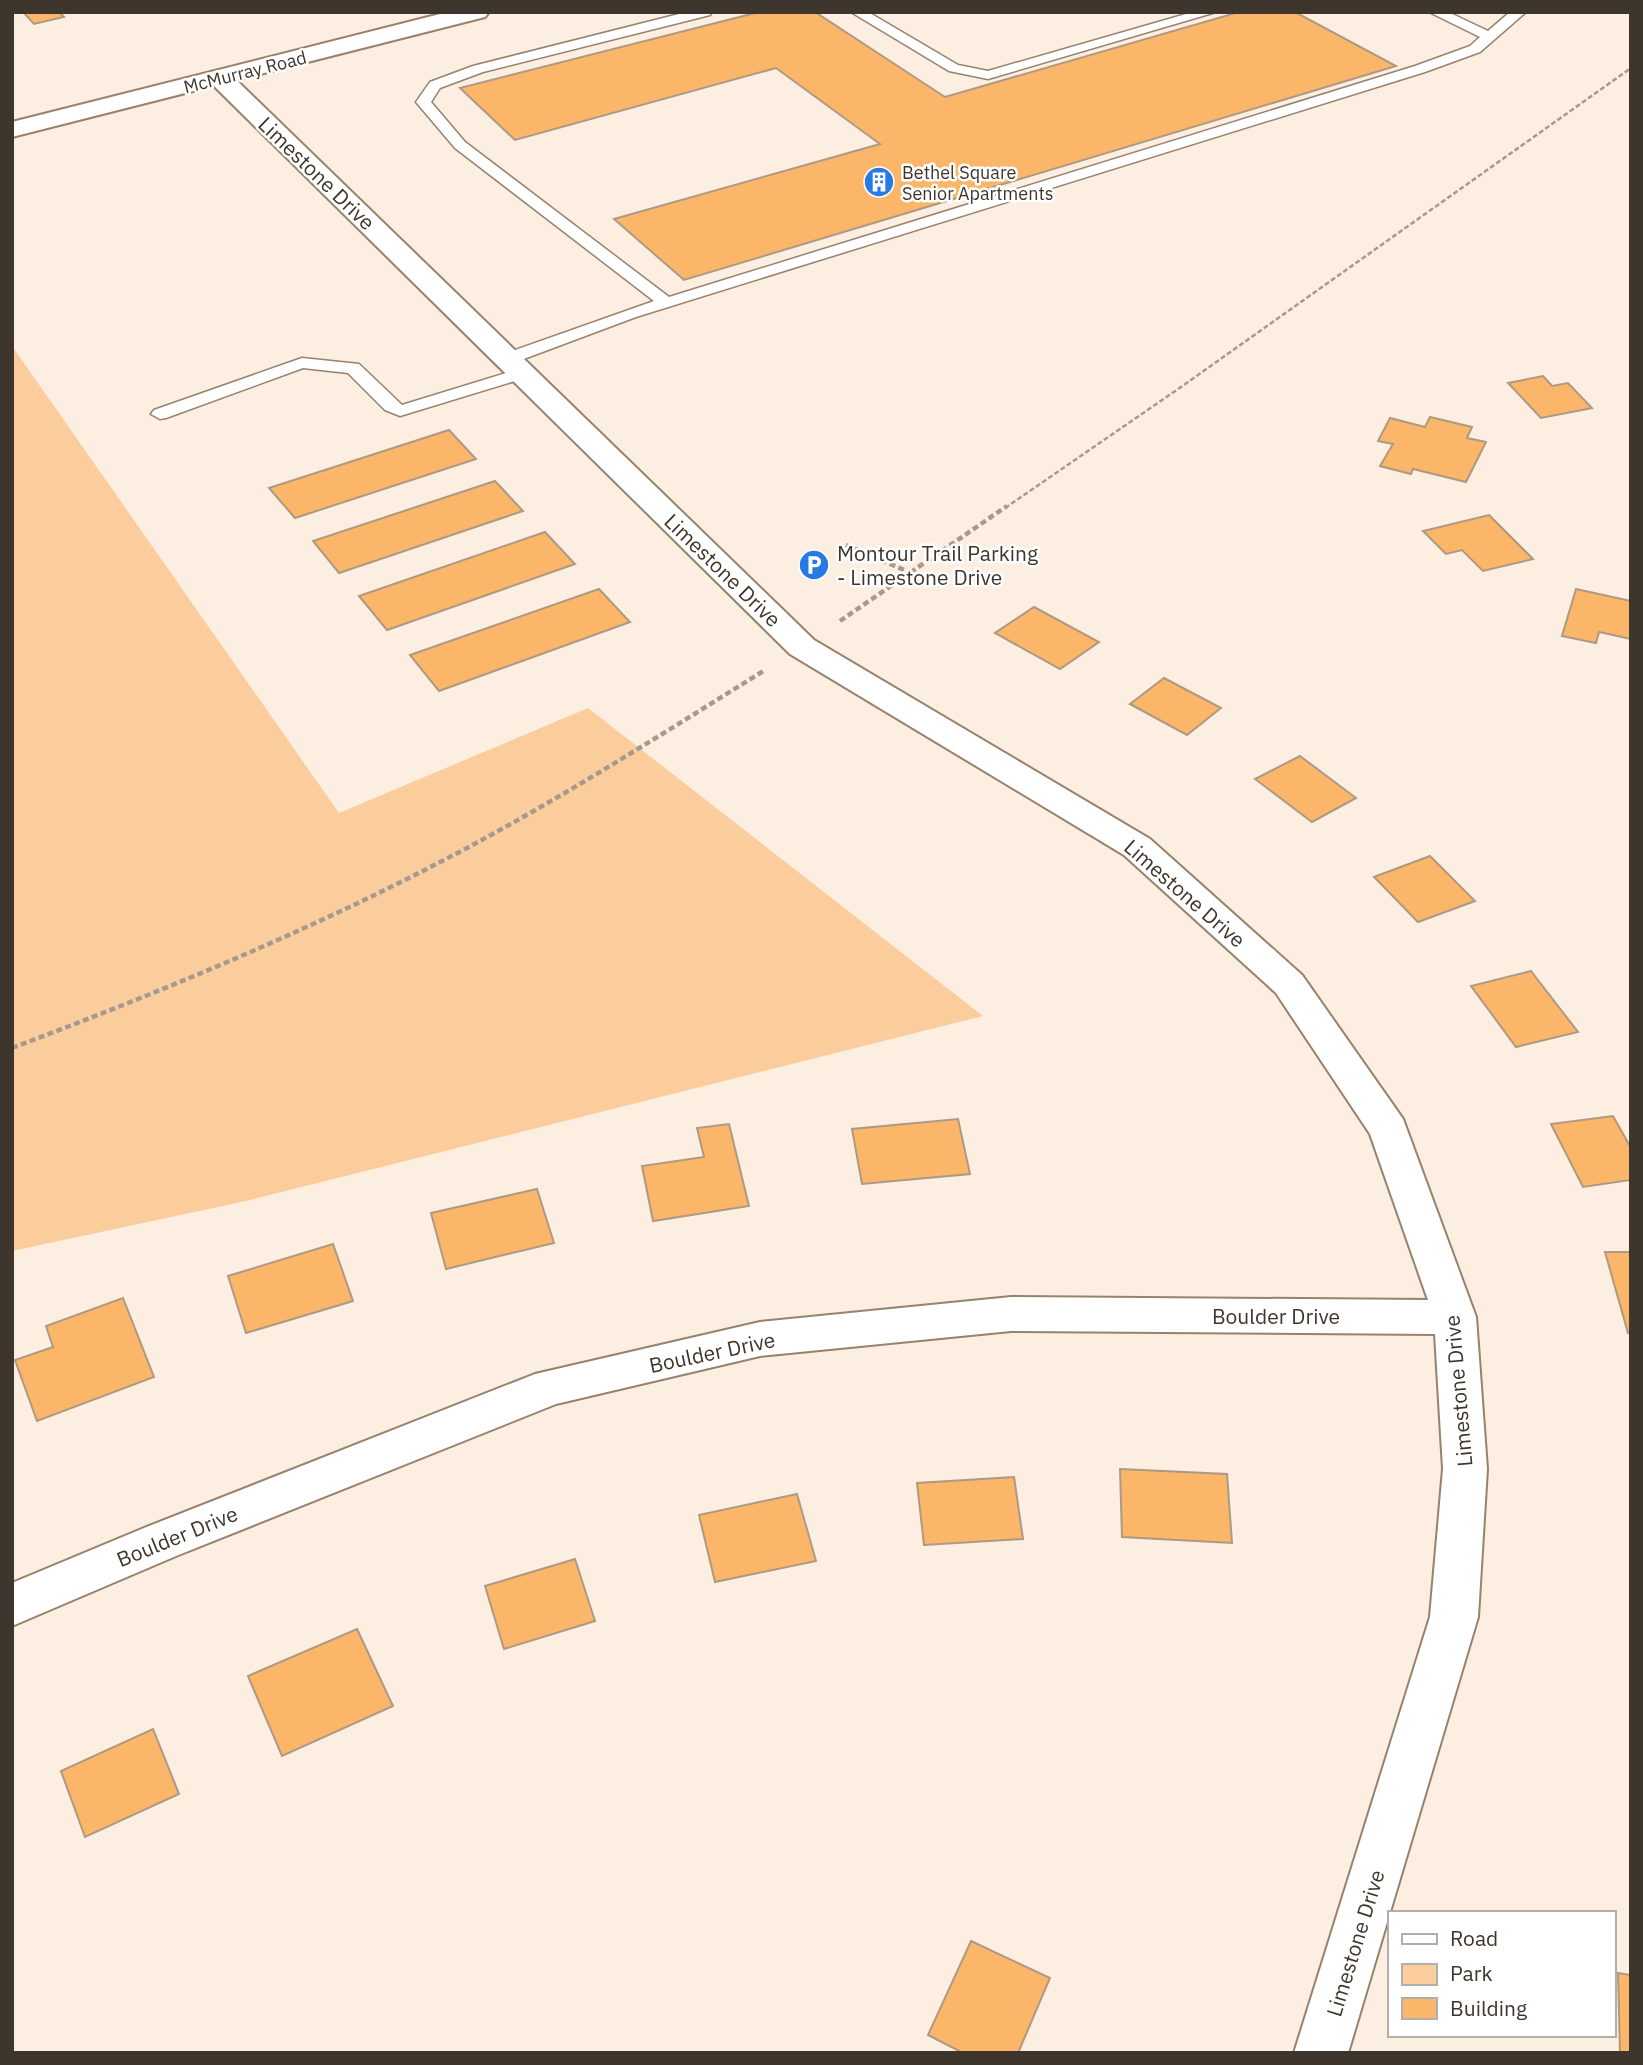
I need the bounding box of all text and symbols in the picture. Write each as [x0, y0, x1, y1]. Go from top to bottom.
street label: McMurray Road [181, 46, 309, 98]
street label: Limestone Drive [253, 110, 381, 236]
place label: Bethel Square Senior Apartments [902, 161, 1054, 205]
building icon: Bethel Square Senior Apartments [862, 165, 896, 199]
street label: Limestone Drive [659, 507, 787, 633]
place label: Montour Trail Parking - Limestone Drive [837, 539, 1038, 591]
parking icon: Montour Trail Parking - Limestone Drive [797, 548, 831, 582]
street label: Limestone Drive [1118, 833, 1252, 953]
street label: Boulder Drive [1212, 1302, 1340, 1330]
street label: Limestone Drive [1437, 1314, 1479, 1468]
street label: Boulder Drive [646, 1325, 778, 1379]
street label: Boulder Drive [112, 1499, 242, 1573]
street label: Limestone Drive [1319, 1866, 1391, 2020]
legend [1388, 1911, 1615, 2037]
text: Road [1450, 1924, 1498, 1952]
text: Park [1450, 1959, 1493, 1987]
text: Building [1450, 1994, 1527, 2022]

